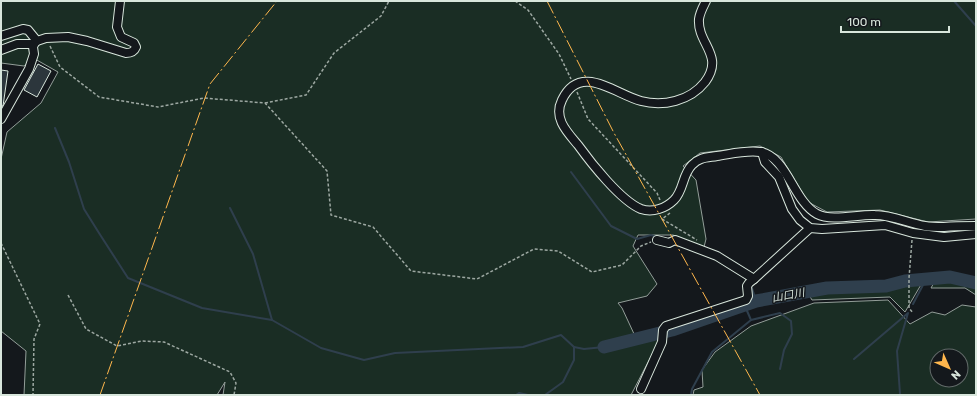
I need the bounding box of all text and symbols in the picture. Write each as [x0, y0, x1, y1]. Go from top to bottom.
scale bar [841, 8, 949, 34]
text: 100 m [847, 15, 881, 29]
water label: 山口川 [771, 286, 807, 305]
north arrow [929, 348, 969, 388]
text: N [948, 367, 963, 382]

